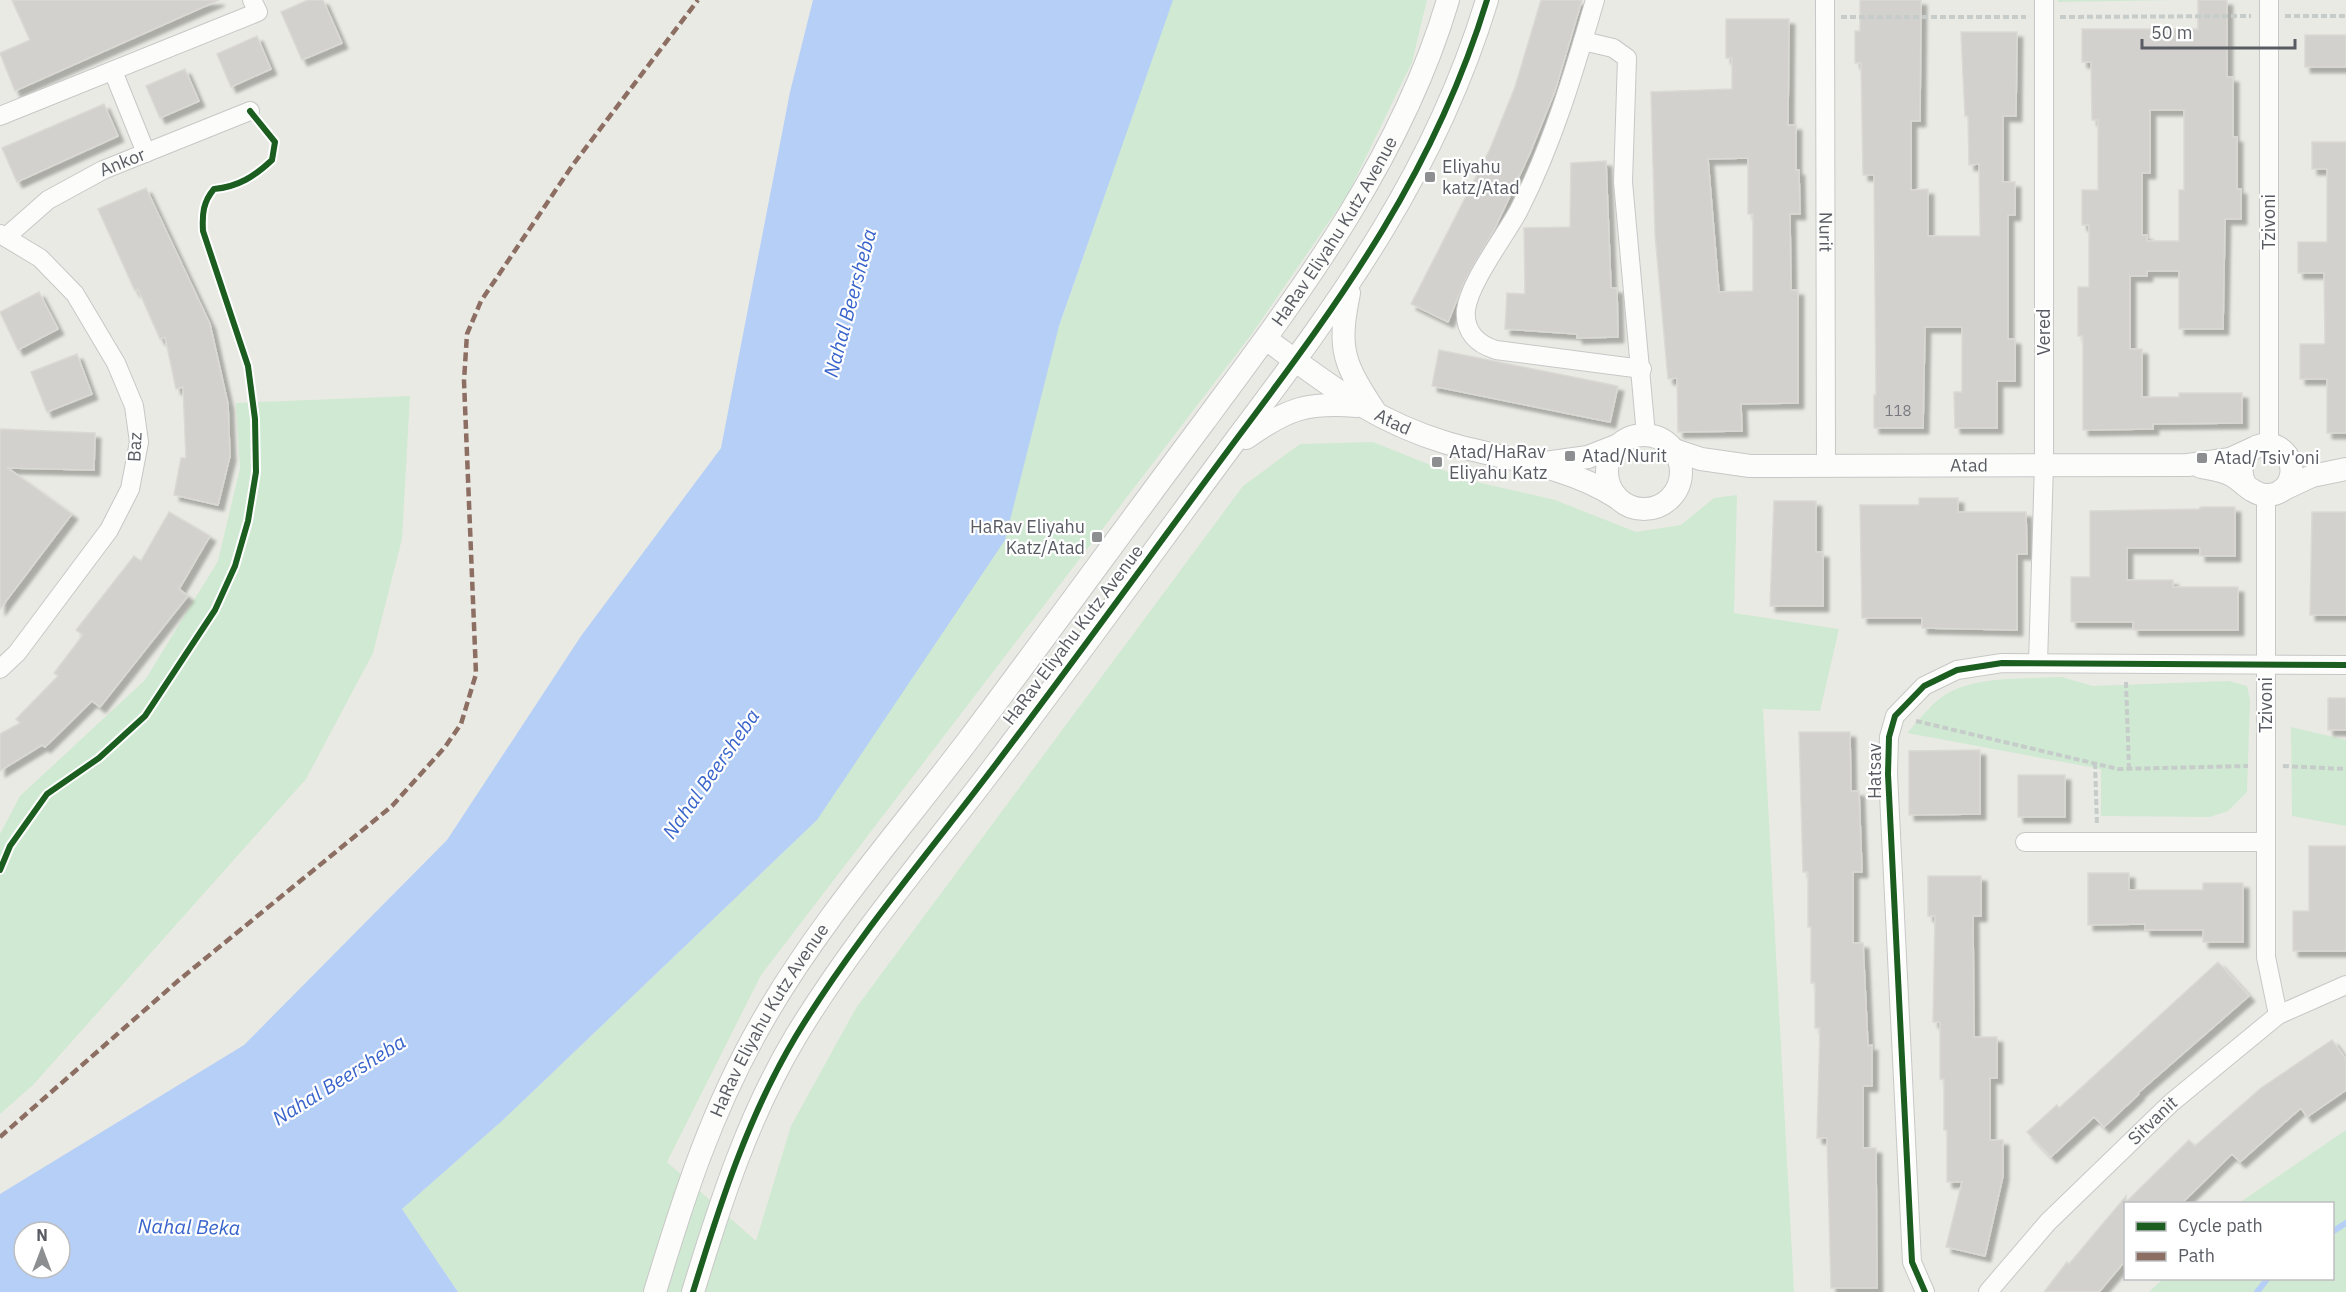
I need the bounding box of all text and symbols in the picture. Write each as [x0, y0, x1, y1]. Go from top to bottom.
scale bar [2142, 12, 2295, 50]
text: 50 m [2151, 21, 2193, 44]
street label: HaRav Eliyahu Kutz Avenue [1266, 132, 1402, 330]
street label: Ankor [96, 142, 149, 181]
place label: Eliyahu katz/Atad [1442, 155, 1520, 199]
marker: Eliyahu katz/Atad [1423, 170, 1437, 184]
street label: Tzivoni [2257, 194, 2280, 250]
street label: Nurit [1814, 212, 1838, 252]
water label: Nahal Beersheba [817, 226, 882, 380]
street label: Vered [2032, 308, 2055, 356]
house number: 118 [1884, 401, 1912, 420]
street label: Atad [1371, 403, 1415, 440]
street label: Baz [122, 432, 147, 462]
place label: Atad/HaRav Eliyahu Katz [1449, 440, 1547, 484]
place label: Atad/Nurit [1582, 444, 1667, 467]
place label: Atad/Tsiv'oni [2214, 446, 2320, 469]
marker: Atad/Nurit [1563, 449, 1577, 463]
marker: Atad/Tsiv'oni [2195, 451, 2209, 465]
street label: Atad [1950, 453, 1988, 477]
marker: Atad/HaRav Eliyahu Katz [1430, 455, 1444, 469]
place label: HaRav Eliyahu Katz/Atad [970, 515, 1085, 559]
marker: HaRav Eliyahu Katz/Atad [1090, 530, 1104, 544]
street label: HaRav Eliyahu Kutz Avenue [997, 540, 1148, 729]
street label: Tzivoni [2254, 677, 2277, 733]
water label: Nahal Beersheba [656, 704, 765, 844]
street label: Hatsav [1863, 743, 1886, 799]
street label: HaRav Eliyahu Kutz Avenue [705, 919, 834, 1121]
water label: Nahal Beersheba [267, 1028, 411, 1131]
street label: Sitvanit [2123, 1091, 2182, 1150]
legend [2124, 1202, 2334, 1280]
water label: Nahal Beka [137, 1212, 241, 1241]
text: Cycle path [2178, 1214, 2263, 1237]
north arrow [12, 1220, 72, 1280]
text: N [36, 1225, 48, 1245]
text: Path [2178, 1244, 2215, 1267]

